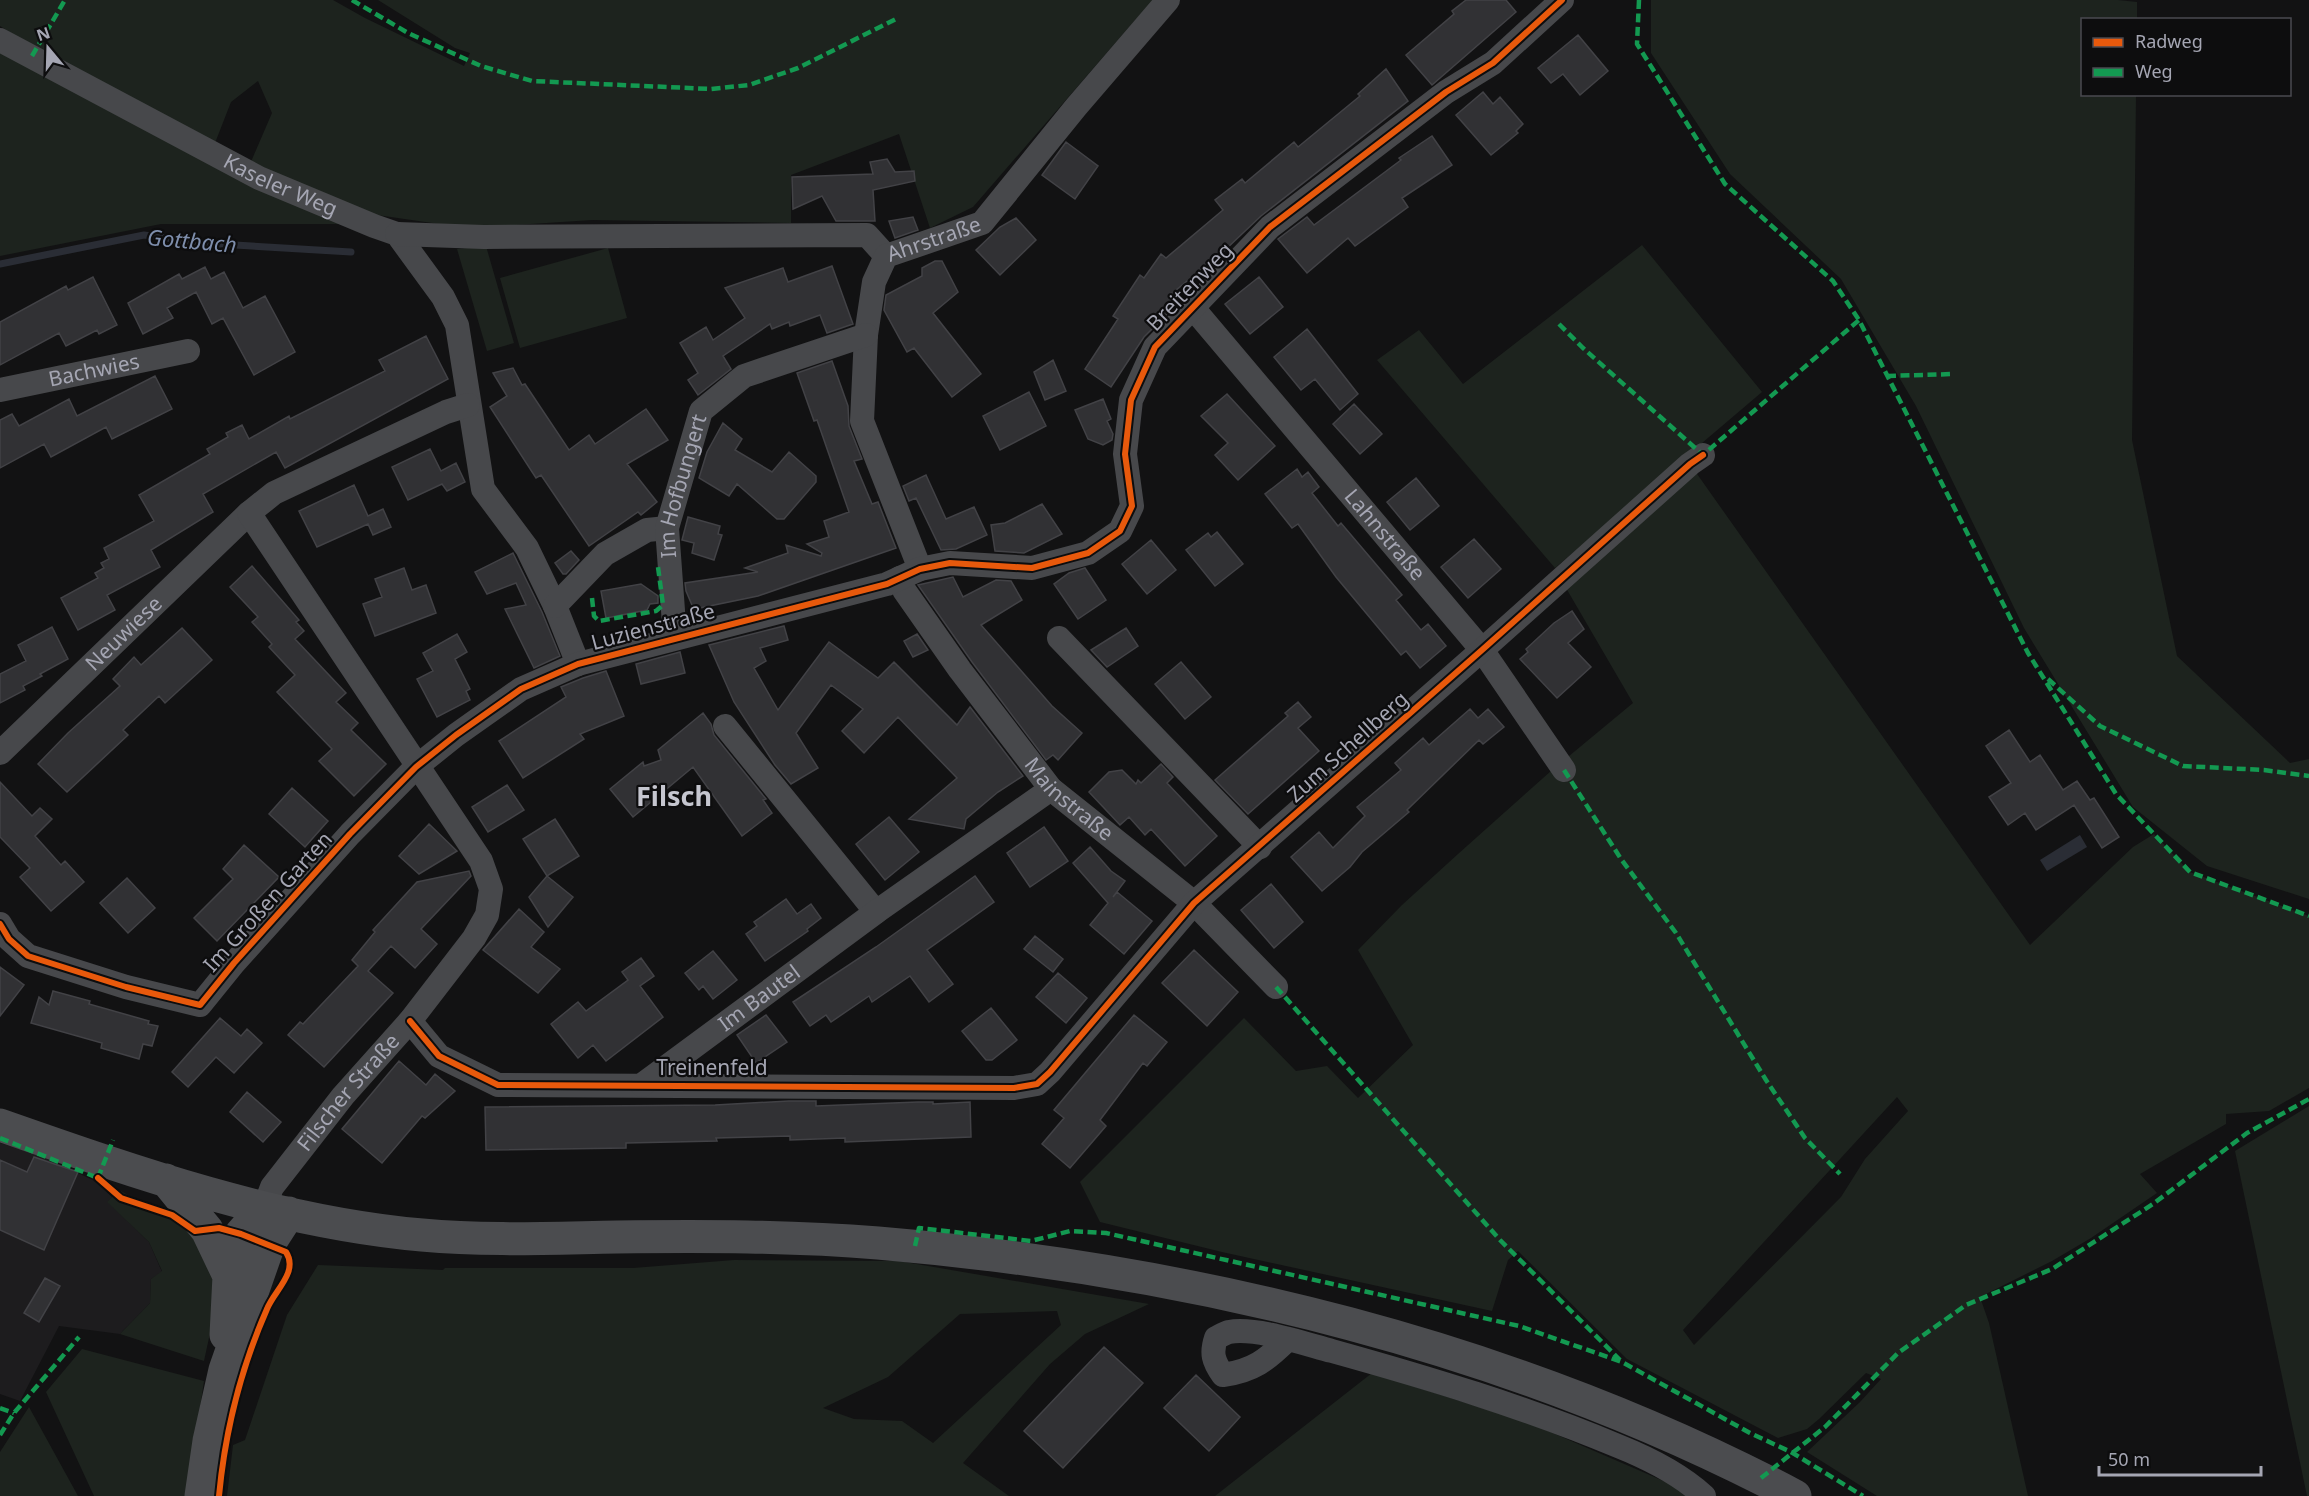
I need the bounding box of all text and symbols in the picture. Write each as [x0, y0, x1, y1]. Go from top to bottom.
north arrow [18, 18, 78, 78]
legend [2081, 18, 2291, 96]
text: N [33, 21, 53, 46]
text: Radweg [2135, 29, 2203, 53]
text: Weg [2135, 59, 2173, 83]
street label: Kaseler Weg [219, 147, 342, 222]
street label: Ahrstraße [883, 209, 984, 268]
water label: Gottbach [146, 221, 238, 259]
street label: Breitenweg [1140, 236, 1239, 337]
street label: Bachwies [46, 346, 142, 393]
street label: Im Hofbungert [652, 411, 712, 559]
street label: Lahnstraße [1339, 483, 1432, 586]
street label: Neuwiese [79, 589, 168, 676]
street label: Luzienstraße [588, 596, 718, 656]
street label: Zum Schellberg [1281, 684, 1414, 808]
street label: Mainstraße [1019, 751, 1120, 846]
district label: Filsch [636, 777, 712, 814]
street label: Im Großen Garten [197, 825, 338, 978]
street label: Im Bautel [712, 958, 806, 1037]
street label: Filscher Straße [290, 1027, 405, 1156]
street label: Treinenfeld [656, 1053, 768, 1081]
scale bar [2099, 1439, 2261, 1477]
text: 50 m [2108, 1447, 2150, 1471]

